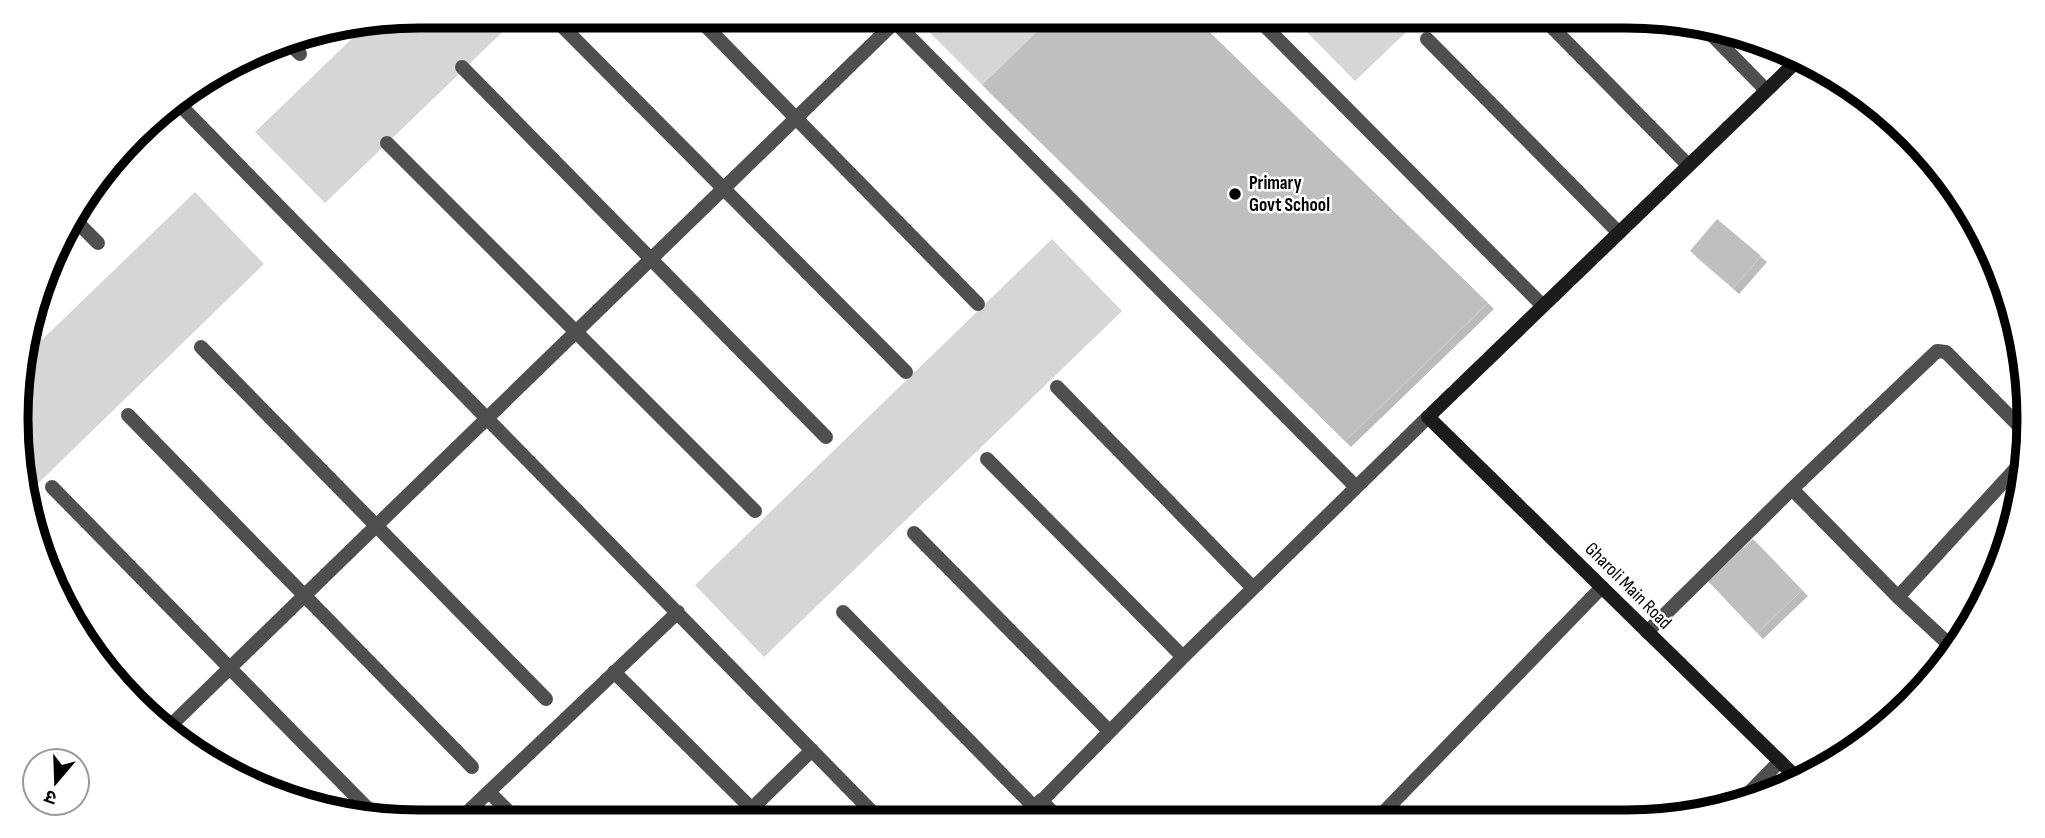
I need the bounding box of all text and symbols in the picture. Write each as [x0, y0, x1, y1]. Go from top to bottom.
place label: Primary Govt School [1249, 172, 1330, 217]
marker: Primary Govt School [1227, 186, 1243, 202]
street label: Gharoli Main Road [1580, 538, 1676, 634]
north arrow [21, 747, 91, 817]
text: उ [41, 784, 60, 809]

